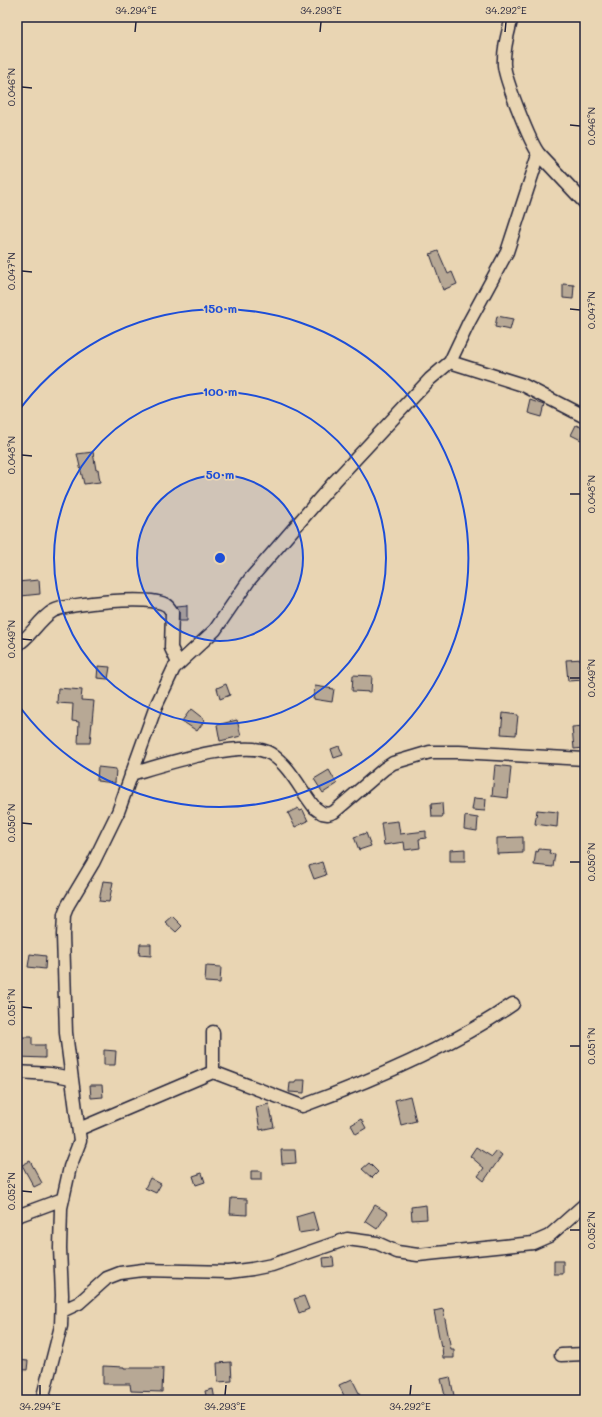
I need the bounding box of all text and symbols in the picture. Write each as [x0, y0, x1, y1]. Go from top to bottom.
text: 34.294°E [115, 3, 157, 17]
text: 34.293°E [300, 3, 342, 17]
text: 34.292°E [485, 3, 527, 17]
text: 0.046°N [4, 68, 18, 106]
text: 0.046°N [584, 107, 598, 145]
text: 0.047°N [4, 252, 18, 290]
text: 0.047°N [584, 291, 598, 329]
text: 150 m [203, 300, 237, 316]
text: 100 m [203, 383, 237, 399]
text: 0.048°N [4, 436, 18, 474]
text: 50 m [206, 466, 234, 482]
text: 0.048°N [584, 475, 598, 513]
centre of rings [213, 551, 227, 565]
text: 0.049°N [4, 620, 18, 658]
text: 0.049°N [584, 659, 598, 697]
text: 0.050°N [4, 804, 18, 842]
text: 0.050°N [584, 843, 598, 881]
text: 0.051°N [4, 989, 18, 1025]
text: 0.051°N [584, 1028, 598, 1064]
text: 0.052°N [4, 1172, 18, 1210]
text: 0.052°N [584, 1211, 598, 1249]
text: 34.294°E [19, 1399, 61, 1413]
text: 34.293°E [204, 1399, 246, 1413]
text: 34.292°E [389, 1399, 431, 1413]

